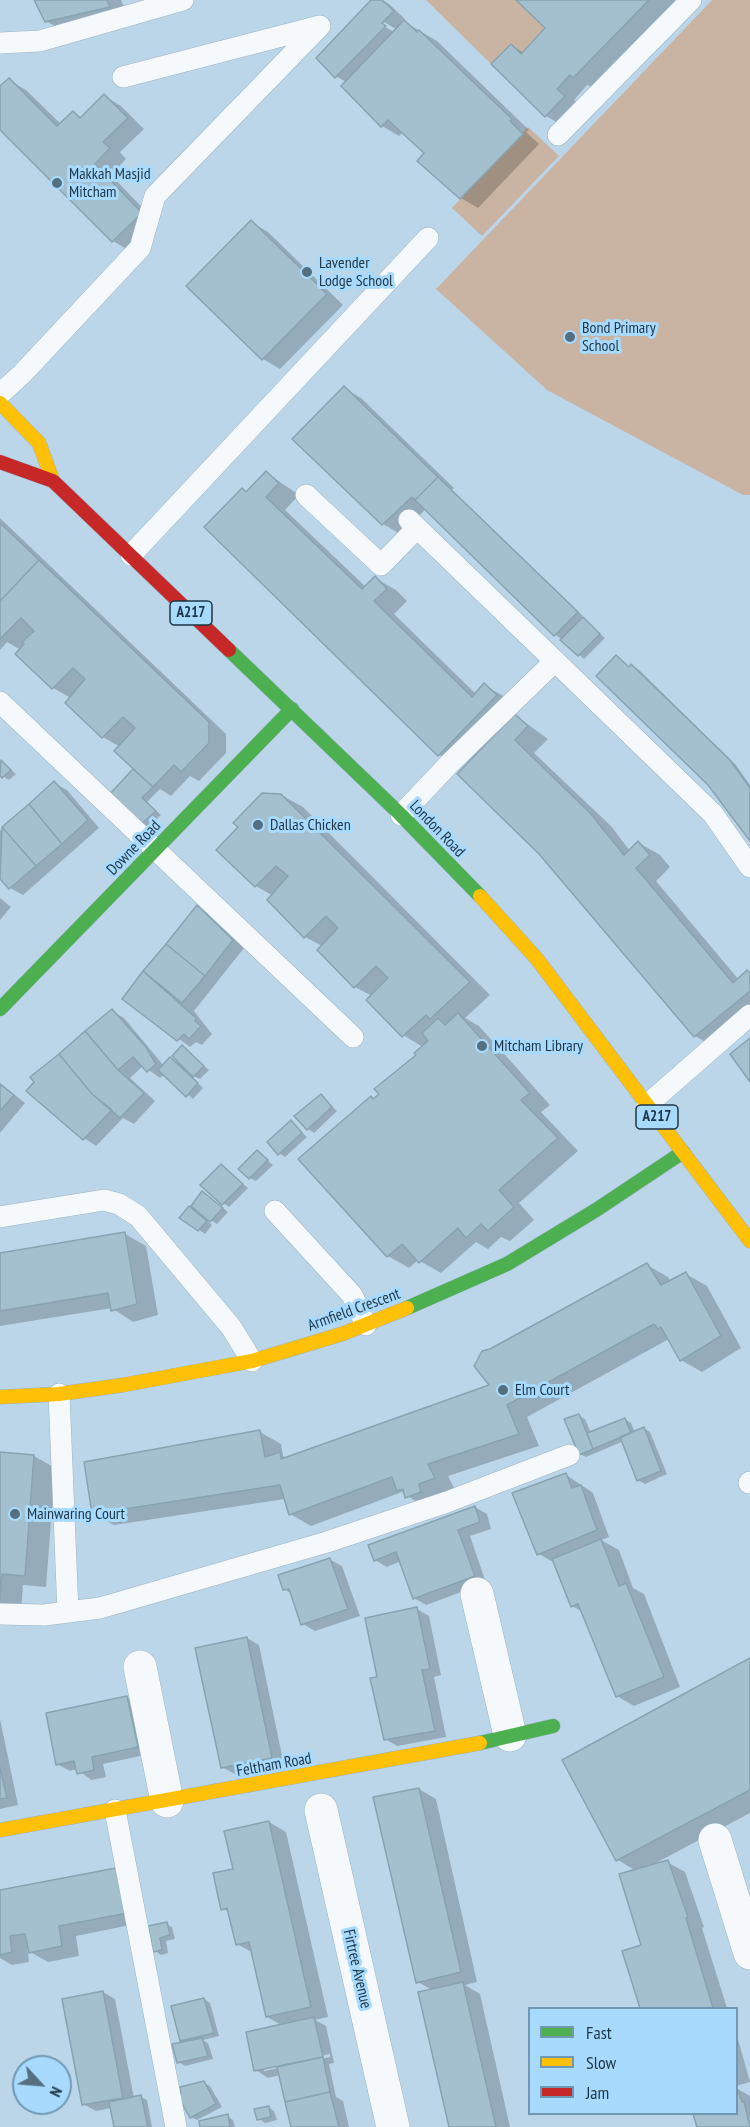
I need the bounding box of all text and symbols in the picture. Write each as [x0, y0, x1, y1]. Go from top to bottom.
place label: Makkah Masjid Mitcham [69, 164, 151, 202]
marker: Makkah Masjid Mitcham [50, 176, 64, 190]
place label: Lavender Lodge School [319, 253, 393, 291]
marker: Lavender Lodge School [300, 265, 314, 279]
place label: Bond Primary School [582, 318, 656, 356]
marker: Bond Primary School [563, 330, 577, 344]
road number: A217 [170, 601, 212, 625]
street label: London Road [405, 797, 469, 861]
place label: Dallas Chicken [270, 815, 351, 835]
street label: Downe Road [103, 817, 165, 879]
marker: Dallas Chicken [251, 818, 265, 832]
place label: Mitcham Library [494, 1036, 583, 1056]
marker: Mitcham Library [475, 1039, 489, 1053]
road number: A217 [636, 1105, 678, 1129]
street label: Armfield Crescent [305, 1284, 403, 1336]
place label: Elm Court [515, 1380, 569, 1400]
marker: Elm Court [496, 1383, 510, 1397]
place label: Mainwaring Court [27, 1504, 125, 1524]
marker: Mainwaring Court [8, 1507, 22, 1521]
street label: Feltham Road [235, 1749, 313, 1781]
street label: Firtree Avenue [339, 1928, 375, 2010]
legend [528, 2007, 738, 2115]
text: Fast [586, 2021, 612, 2044]
text: Slow [586, 2051, 616, 2074]
north arrow [12, 2055, 72, 2115]
text: Jam [586, 2081, 609, 2104]
text: N [46, 2084, 67, 2100]

